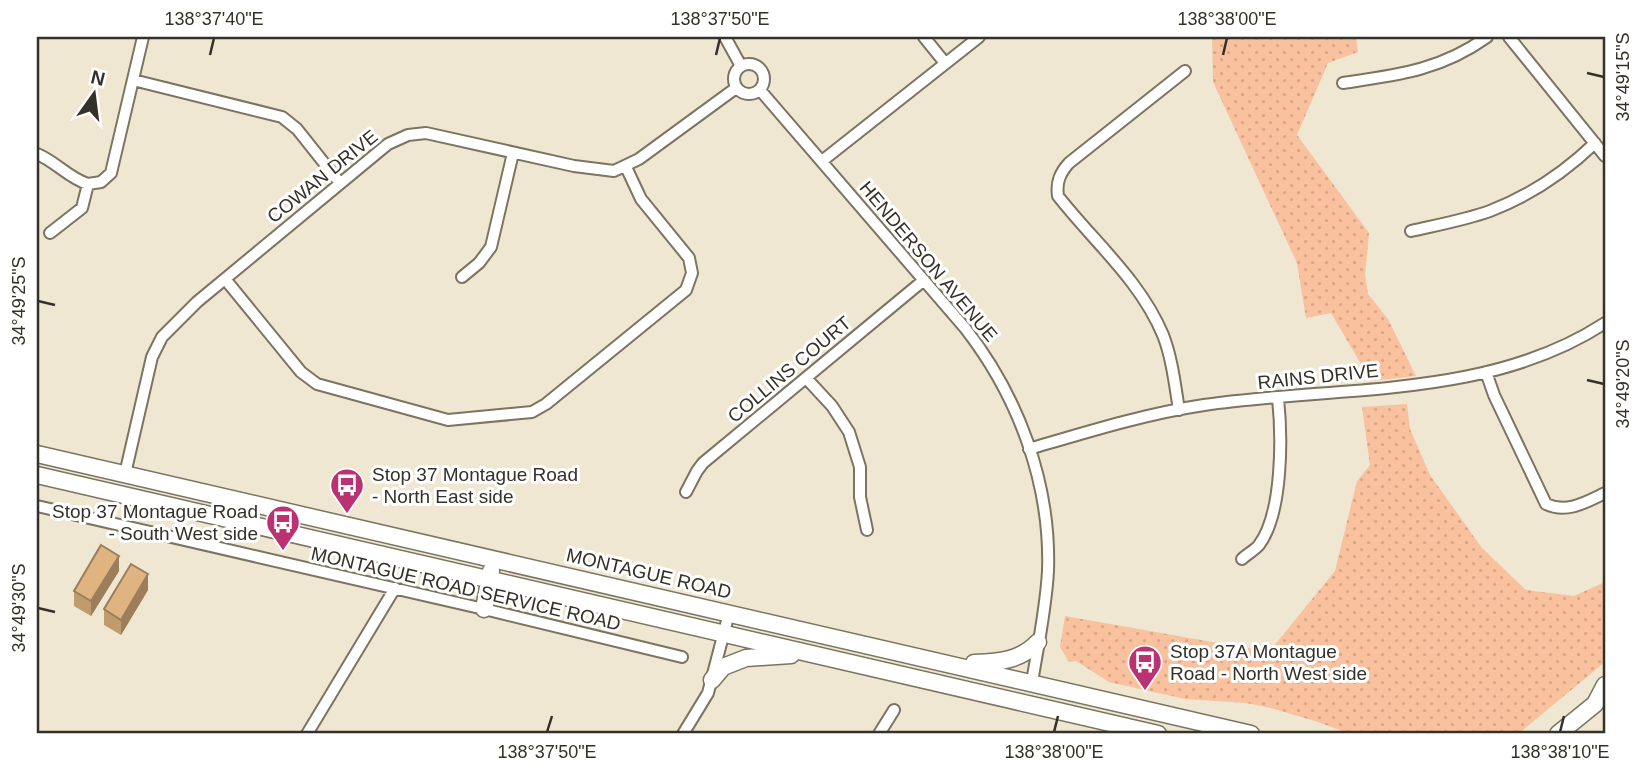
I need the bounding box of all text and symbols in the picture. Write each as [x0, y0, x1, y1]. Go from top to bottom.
text: 138°37'40"E [164, 9, 264, 29]
text: 138°37'50"E [670, 9, 770, 29]
text: 138°38'00"E [1177, 9, 1277, 29]
text: 34°49'15"S [1613, 32, 1633, 122]
north arrow [60, 60, 130, 130]
text: N [89, 66, 107, 90]
street label: COWAN DRIVE [263, 126, 382, 227]
street label: HENDERSON AVENUE [856, 177, 1002, 346]
text: 34°49'25"S [9, 256, 29, 346]
street label: COLLINS COURT [724, 312, 855, 427]
text: 34°49'20"S [1613, 339, 1633, 429]
street label: RAINS DRIVE [1257, 360, 1380, 393]
place label: Stop 37 Montague Road - North East side [372, 464, 578, 507]
bus stop icon: Stop 37 Montague Road - North East side [328, 466, 366, 515]
place label: Stop 37 Montague Road - South West side [52, 501, 258, 544]
bus stop icon: Stop 37 Montague Road - South West side [264, 503, 302, 552]
street label: MONTAGUE ROAD SERVICE ROAD [309, 543, 623, 634]
street label: MONTAGUE ROAD [564, 544, 733, 603]
text: 34°49'30"S [9, 563, 29, 653]
place label: Stop 37A Montague Road - North West side [1170, 641, 1367, 684]
bus stop icon: Stop 37A Montague Road - North West side [1126, 643, 1164, 692]
text: 138°37'50"E [497, 742, 597, 762]
text: 138°38'00"E [1004, 742, 1104, 762]
text: 138°38'10"E [1510, 742, 1610, 762]

